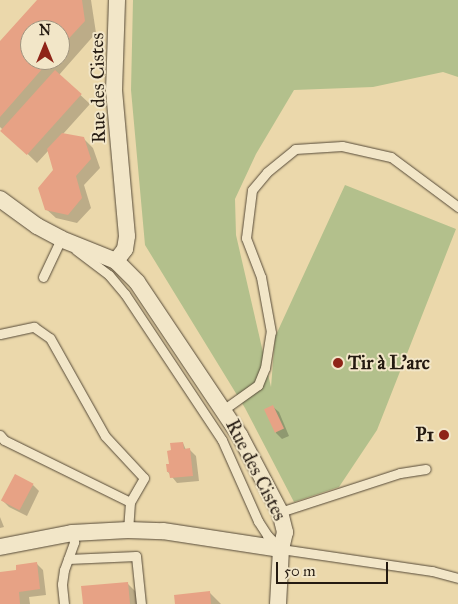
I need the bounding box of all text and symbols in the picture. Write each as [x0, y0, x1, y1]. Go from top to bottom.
north arrow [20, 20, 70, 70]
text: N [39, 22, 51, 39]
street label: Rue des Cistes [86, 33, 110, 143]
place label: Tir à L'arc [348, 352, 430, 374]
marker: Tir à L'arc [332, 357, 344, 369]
street label: Rue des Cistes [221, 416, 291, 524]
place label: P1 [416, 424, 434, 446]
marker: P1 [438, 429, 450, 441]
scale bar [278, 552, 390, 584]
text: 50 m [284, 562, 316, 580]

